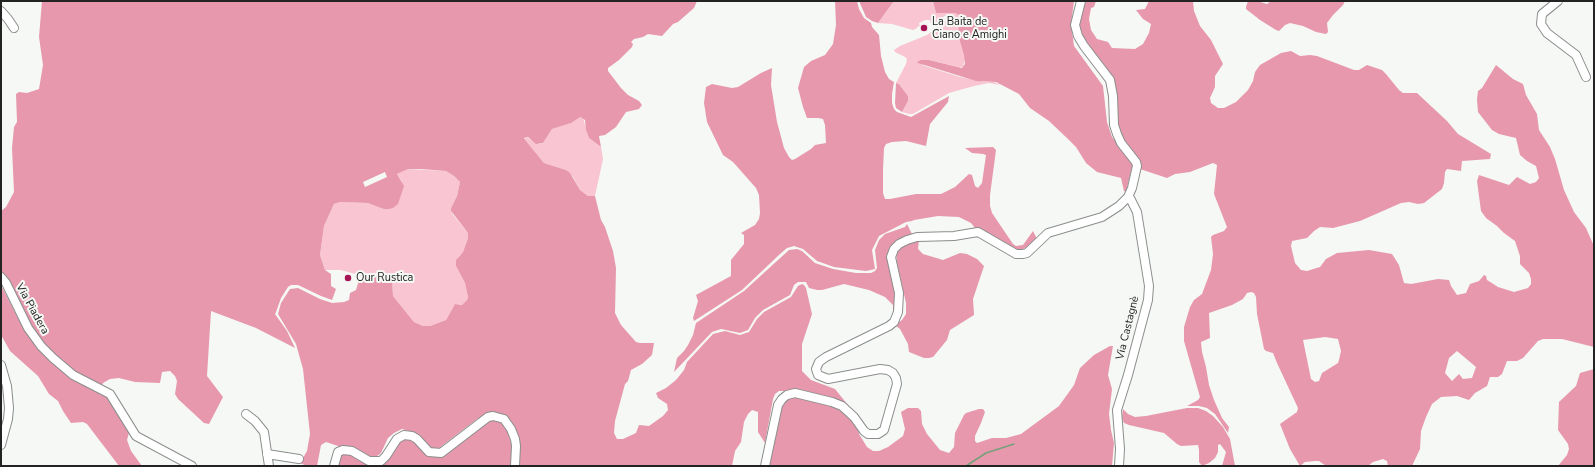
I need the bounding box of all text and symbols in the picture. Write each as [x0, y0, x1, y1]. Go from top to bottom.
place label: La Baita de Ciano e Amighi [932, 15, 1007, 41]
marker: La Baita de Ciano e Amighi [919, 23, 929, 33]
place label: Our Rustica [356, 271, 413, 285]
marker: Our Rustica [343, 273, 353, 283]
street label: Via Piadera [13, 281, 51, 337]
street label: Via Castagnè [1114, 295, 1142, 361]

